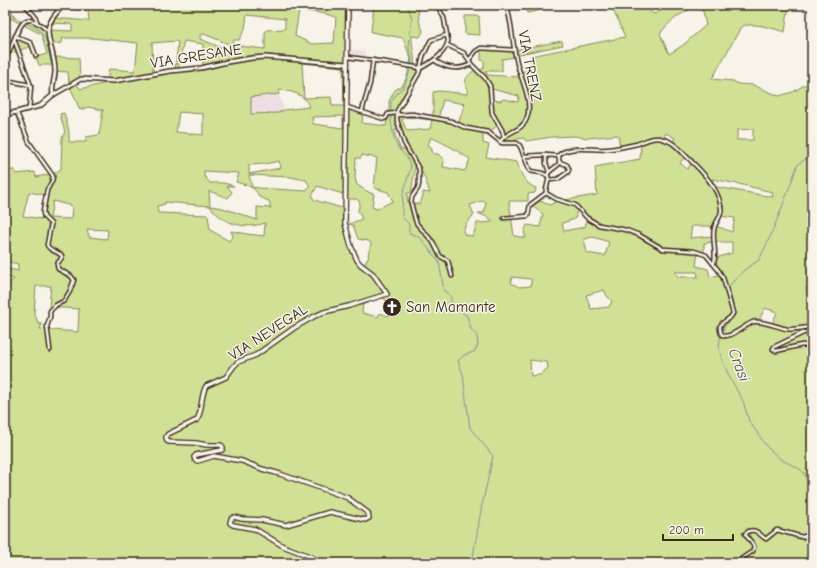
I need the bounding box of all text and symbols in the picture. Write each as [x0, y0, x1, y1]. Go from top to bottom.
street label: VIA TRENZ [514, 29, 546, 103]
street label: VIA GRESANE [149, 40, 243, 72]
church icon: San Mamante [381, 296, 403, 318]
place label: San Mamante [406, 298, 496, 316]
street label: VIA NEVEGAL [225, 300, 311, 364]
water label: Crasi [724, 346, 754, 385]
scale bar [663, 516, 733, 542]
text: 200 m [669, 523, 704, 537]

